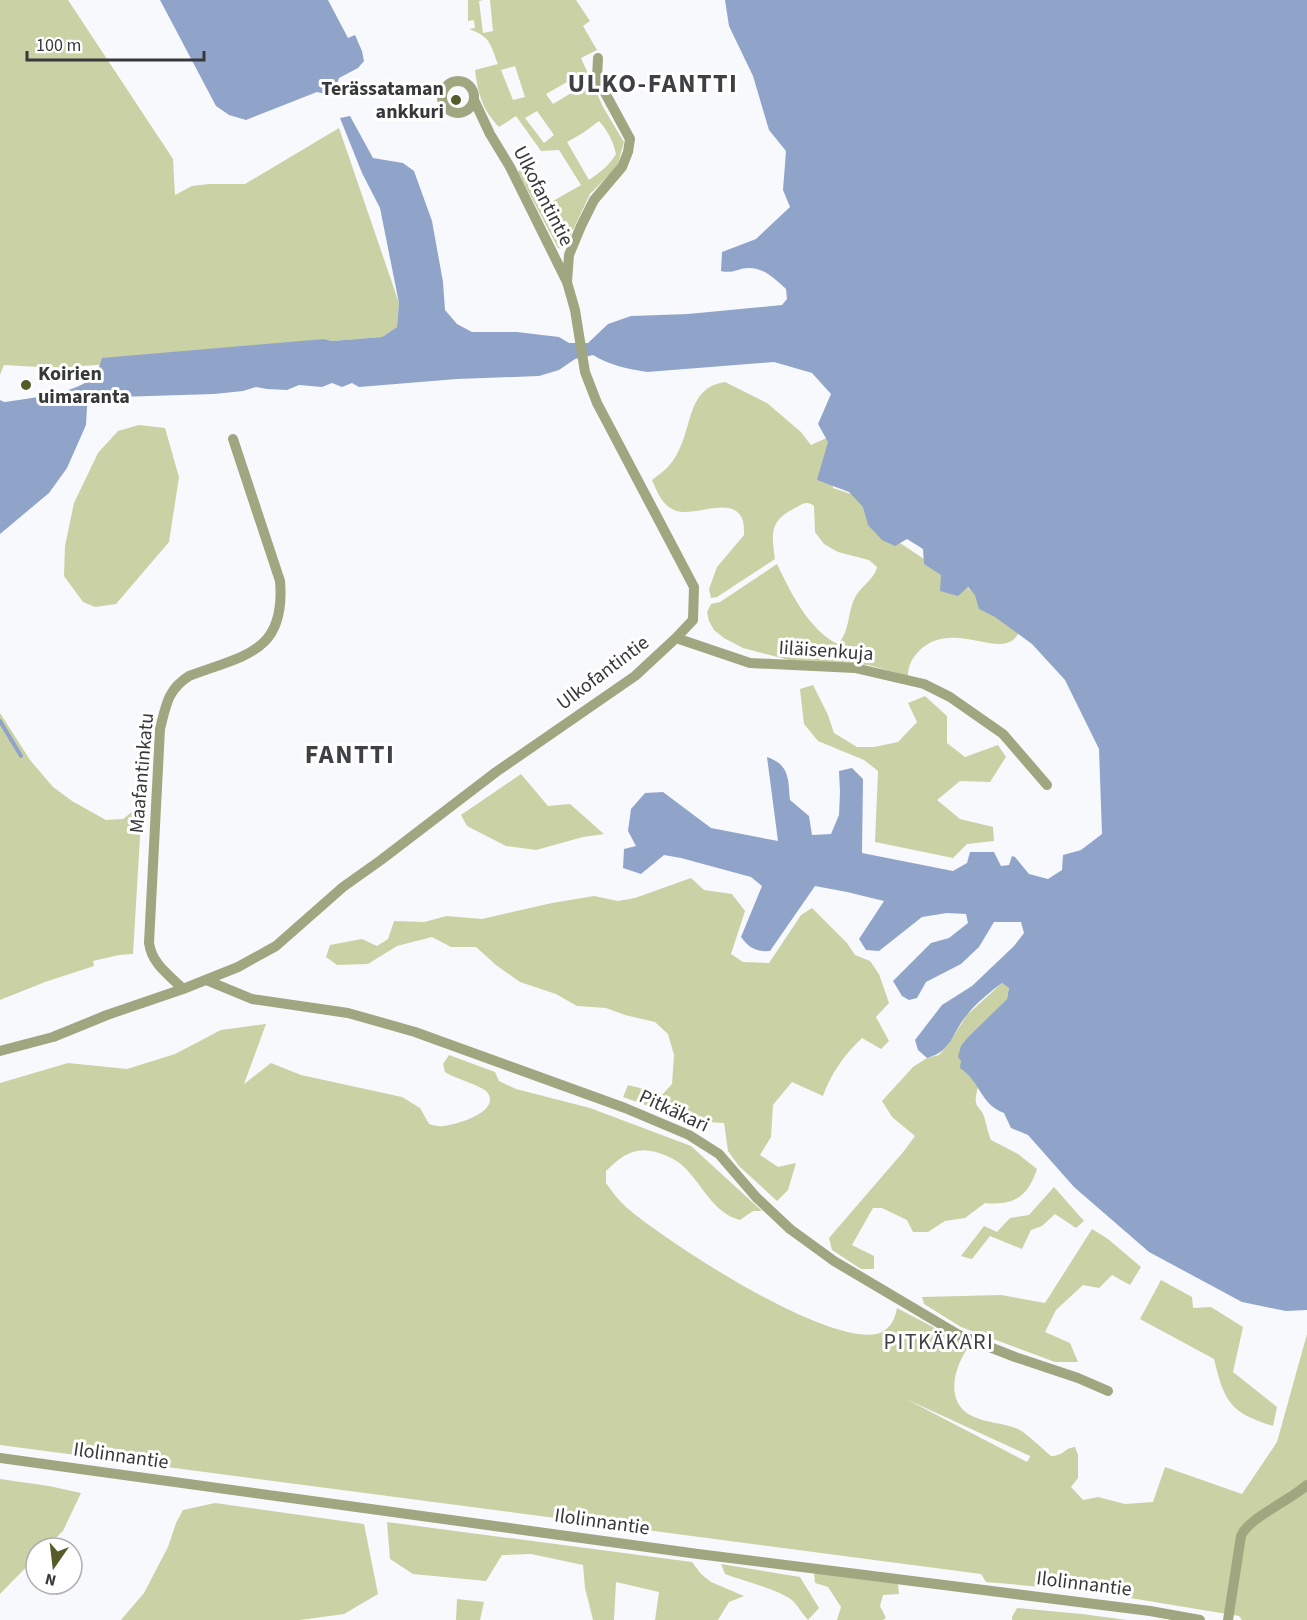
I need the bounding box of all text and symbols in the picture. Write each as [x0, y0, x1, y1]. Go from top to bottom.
scale bar [27, 24, 204, 62]
text: 100 m [36, 33, 81, 58]
district label: ULKO-FANTTI [568, 65, 738, 102]
place label: Terässataman ankkuri [321, 75, 444, 126]
marker: Terässataman ankkuri [449, 93, 463, 107]
street label: Ulkofantintie [506, 141, 580, 251]
place label: Koirien uimaranta [38, 360, 130, 411]
marker: Koirien uimaranta [19, 378, 33, 392]
street label: Ulkofantintie [551, 629, 655, 717]
street label: Iiläisenkuja [778, 634, 874, 668]
street label: Maafantinkatu [123, 712, 161, 834]
district label: FANTTI [305, 736, 395, 773]
street label: Pitkäkari [634, 1083, 714, 1139]
district label: PITKÄKARI [884, 1326, 994, 1358]
street label: Ilolinnantie [72, 1435, 170, 1477]
street label: Ilolinnantie [553, 1501, 651, 1543]
north arrow [24, 1536, 84, 1596]
street label: Ilolinnantie [1035, 1564, 1133, 1604]
text: N [43, 1568, 58, 1592]

